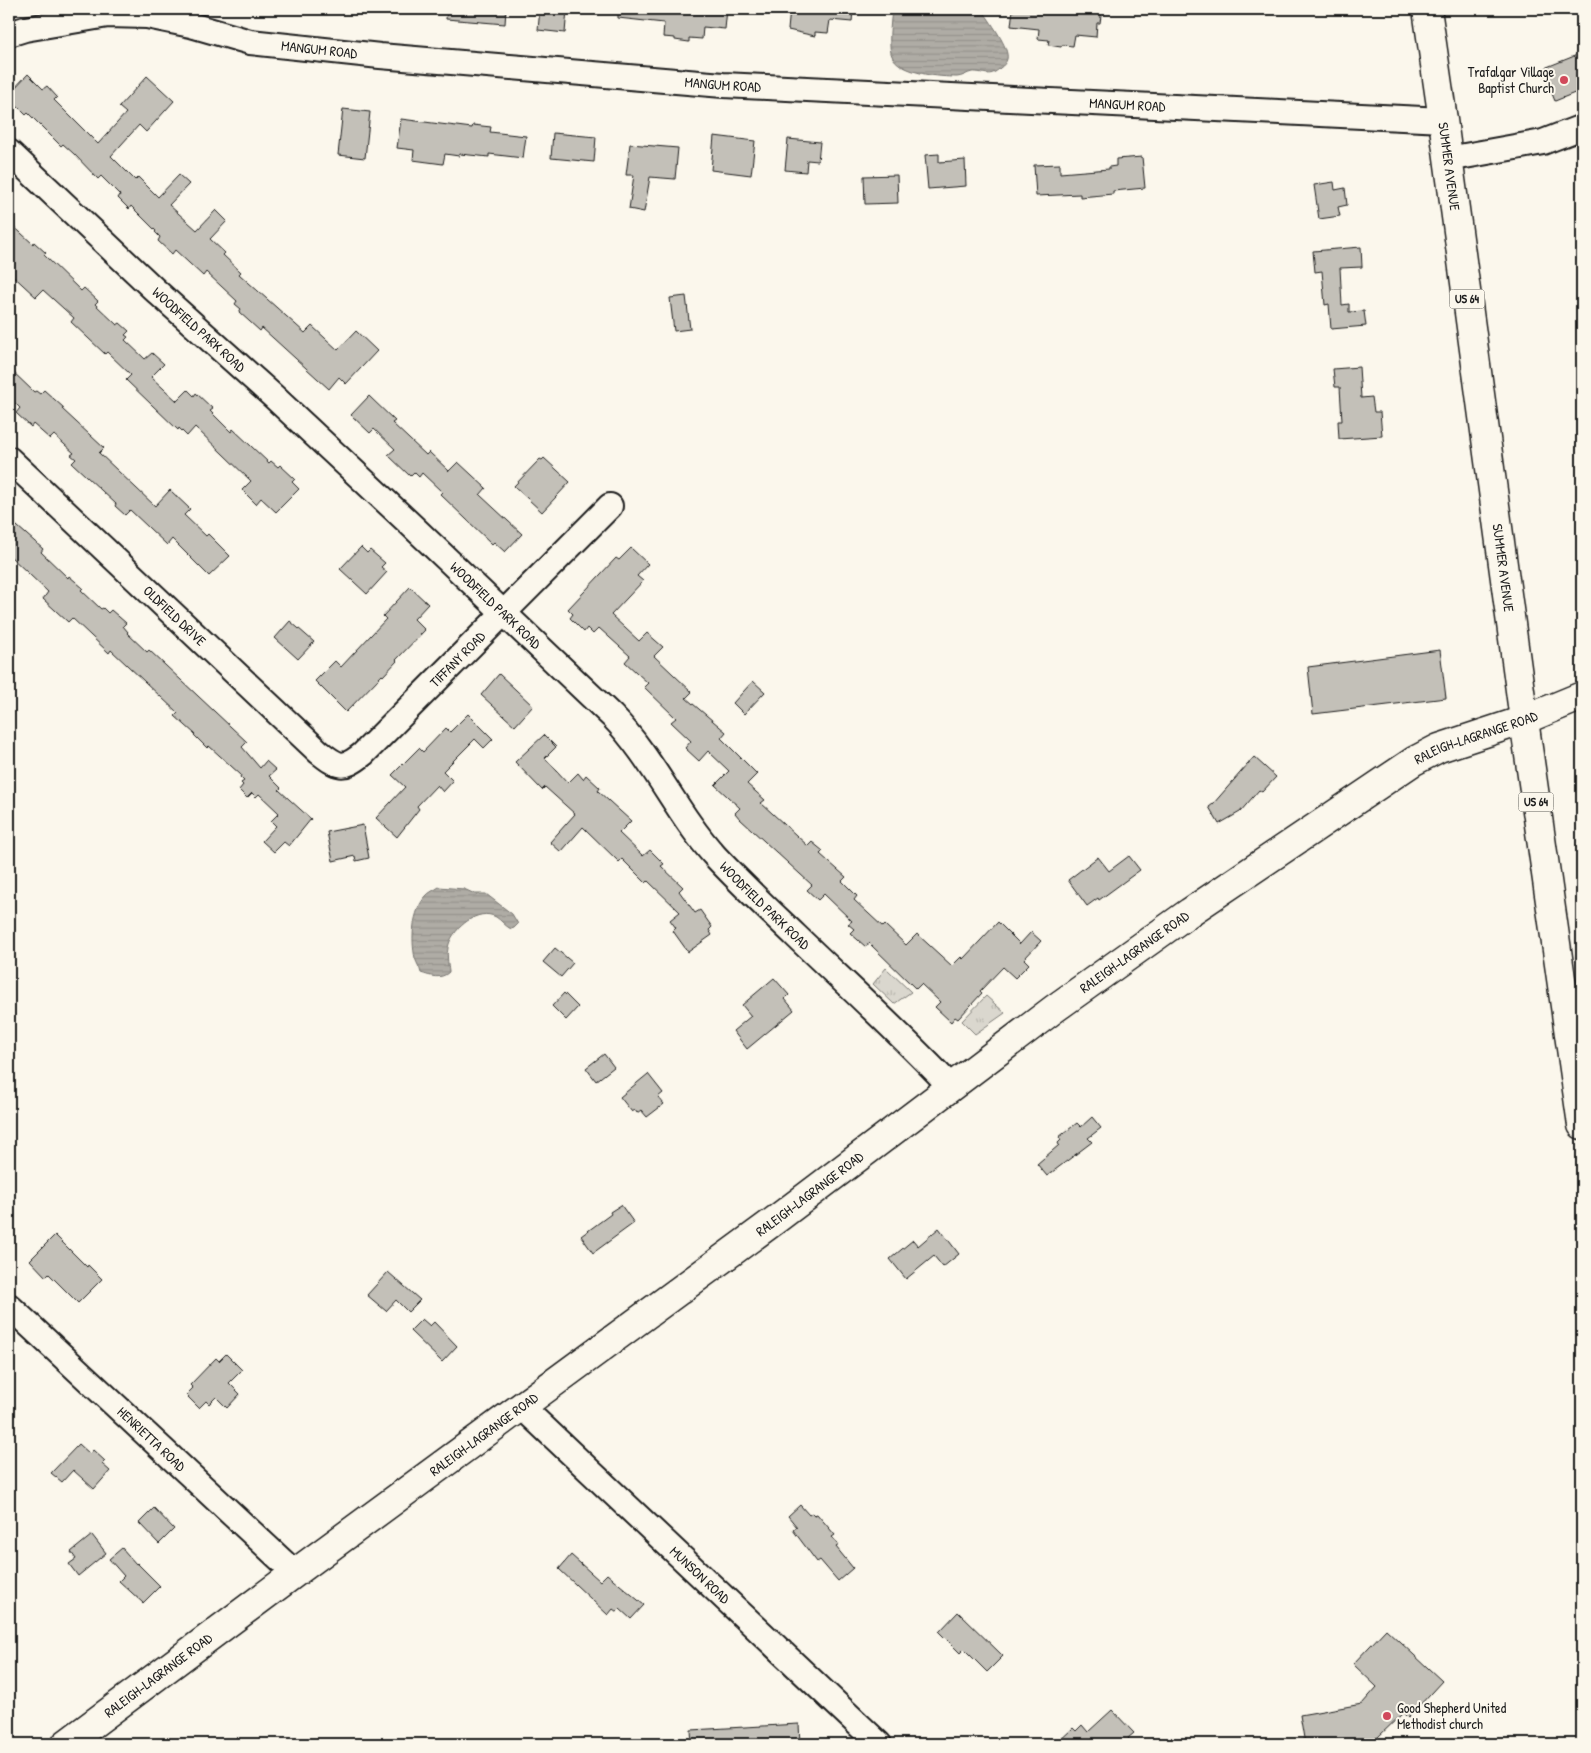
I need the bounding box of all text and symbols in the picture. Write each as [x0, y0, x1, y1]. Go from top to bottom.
street label: MANGUM ROAD [280, 35, 359, 63]
place label: Trafalgar Village Baptist Church [1468, 62, 1554, 98]
street label: MANGUM ROAD [684, 72, 762, 96]
marker: Trafalgar Village Baptist Church [1558, 74, 1570, 86]
street label: MANGUM ROAD [1089, 93, 1166, 116]
street label: SUMMER AVENUE [1434, 121, 1465, 212]
street label: WOODFIELD PARK ROAD [149, 282, 250, 376]
road number: US 64 [1450, 290, 1484, 308]
street label: SUMMER AVENUE [1489, 522, 1519, 613]
street label: WOODFIELD PARK ROAD [446, 557, 546, 653]
street label: OLDFIELD DRIVE [139, 581, 211, 650]
street label: TIFFANY ROAD [425, 626, 489, 691]
street label: RALEIGH-LAGRANGE ROAD [1411, 705, 1540, 768]
road number: US 64 [1518, 792, 1554, 812]
street label: WOODFIELD PARK ROAD [716, 857, 815, 954]
street label: RALEIGH-LAGRANGE ROAD [1075, 906, 1193, 997]
street label: RALEIGH-LAGRANGE ROAD [752, 1147, 867, 1240]
street label: RALEIGH-LAGRANGE ROAD [425, 1387, 542, 1480]
street label: HENRIETTA ROAD [114, 1402, 190, 1476]
street label: MUNSON ROAD [666, 1541, 735, 1608]
street label: RALEIGH-LAGRANGE ROAD [100, 1628, 216, 1721]
place label: Good Shepherd United Methodist church [1397, 1698, 1507, 1733]
marker: Good Shepherd United Methodist church [1381, 1710, 1393, 1722]

